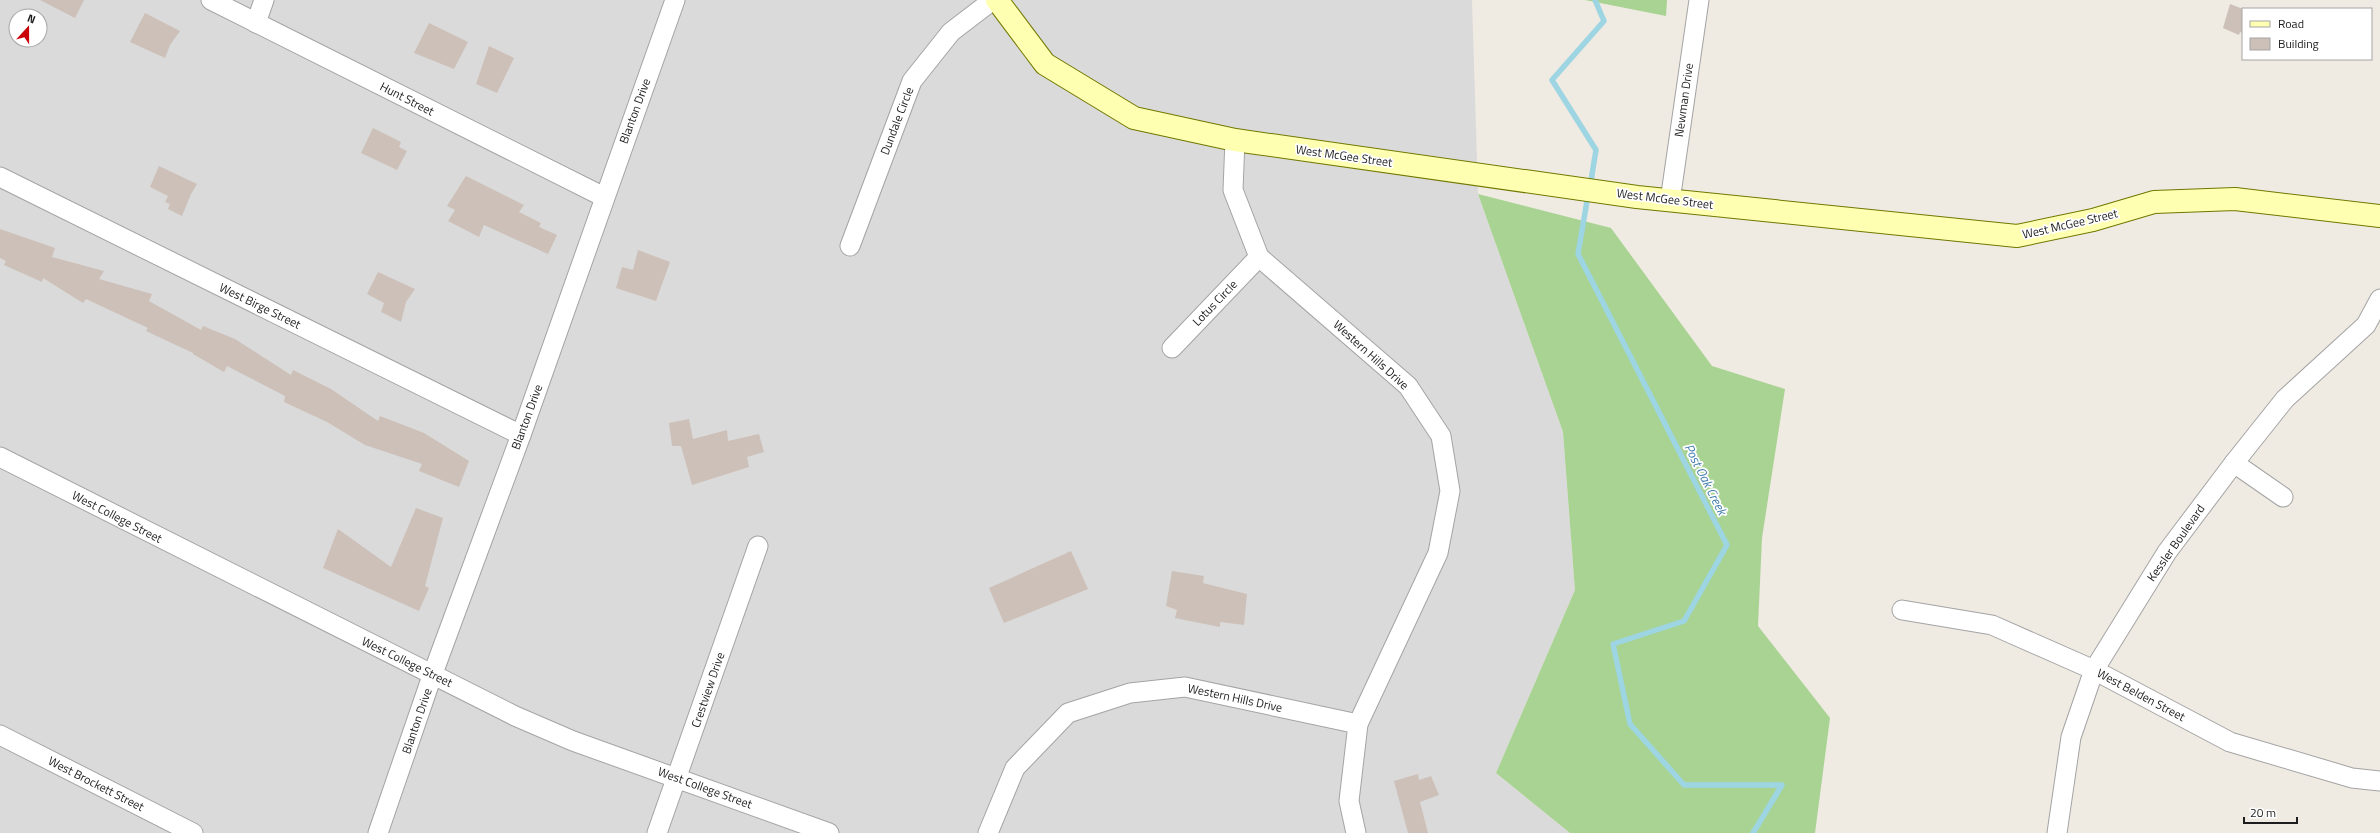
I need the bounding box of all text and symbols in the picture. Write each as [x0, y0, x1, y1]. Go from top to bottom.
north arrow [8, 8, 48, 48]
legend [2242, 8, 2372, 60]
text: N [25, 10, 38, 27]
text: Road [2278, 14, 2304, 33]
text: Building [2278, 34, 2319, 53]
street label: Newman Drive [1669, 62, 1698, 138]
street label: Blanton Drive [614, 75, 655, 146]
street label: Hunt Street [377, 77, 438, 121]
street label: Dundale Circle [875, 84, 918, 158]
street label: West McGee Street [1295, 139, 1394, 172]
street label: West McGee Street [1616, 183, 1715, 214]
street label: West McGee Street [2020, 203, 2120, 244]
street label: Lotus Circle [1188, 275, 1242, 330]
street label: West Birge Street [216, 278, 305, 334]
street label: Western Hills Drive [1329, 315, 1413, 394]
street label: Blanton Drive [506, 381, 547, 452]
water label: Post Oak Creek [1679, 440, 1734, 520]
street label: West College Street [69, 486, 166, 548]
street label: Kessler Boulevard [2142, 500, 2209, 585]
street label: West College Street [359, 631, 457, 692]
street label: Crestview Drive [686, 649, 729, 730]
street label: West Belden Street [2094, 663, 2189, 726]
street label: Western Hills Drive [1186, 678, 1284, 717]
street label: Blanton Drive [396, 685, 437, 756]
street label: West Brockett Street [45, 751, 148, 816]
street label: West College Street [655, 762, 756, 814]
scale bar [2244, 799, 2297, 825]
text: 20 m [2250, 803, 2276, 822]

